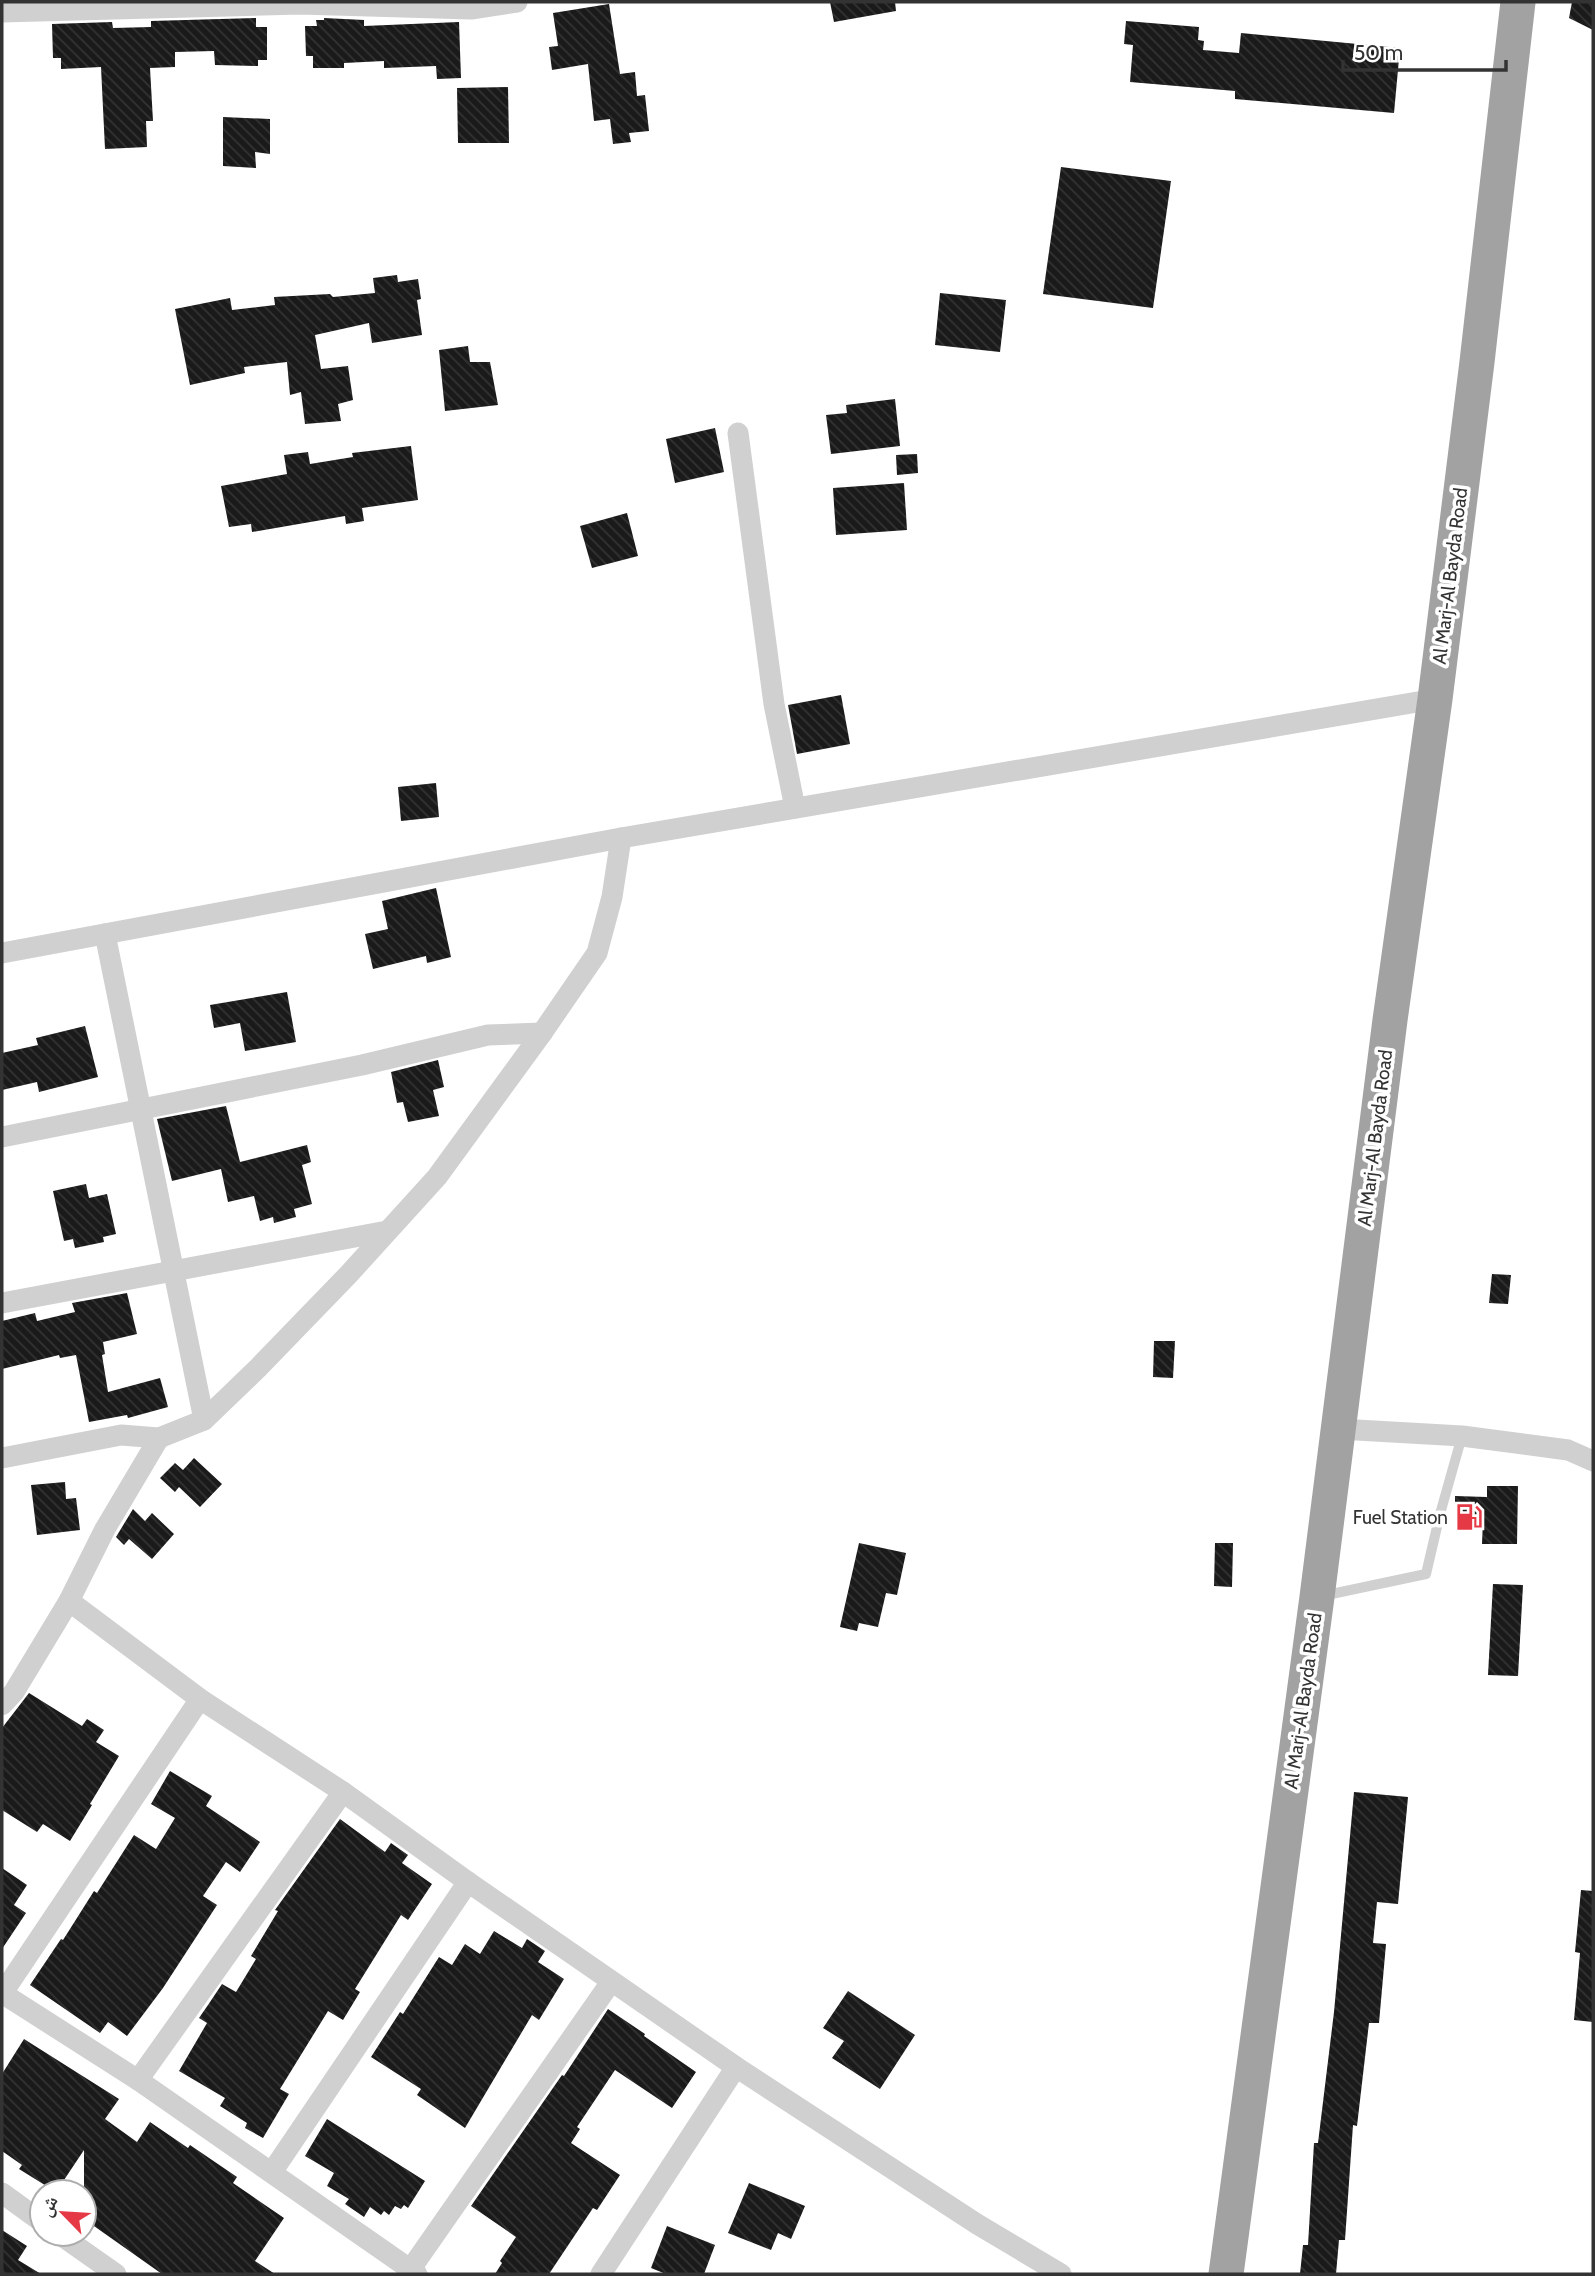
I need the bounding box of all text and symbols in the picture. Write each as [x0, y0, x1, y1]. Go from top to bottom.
scale bar [1343, 28, 1506, 72]
text: 50 m [1354, 40, 1403, 65]
street label: Al Marj-Al Bayda Road [1428, 486, 1472, 666]
street label: Al Marj-Al Bayda Road [1353, 1048, 1397, 1228]
fuel station icon: Fuel Station [1454, 1502, 1484, 1532]
place label: Fuel Station [1353, 1506, 1448, 1529]
street label: Al Marj-Al Bayda Road [1279, 1611, 1327, 1791]
north arrow [28, 2178, 98, 2248]
text: ش [33, 2192, 63, 2220]

